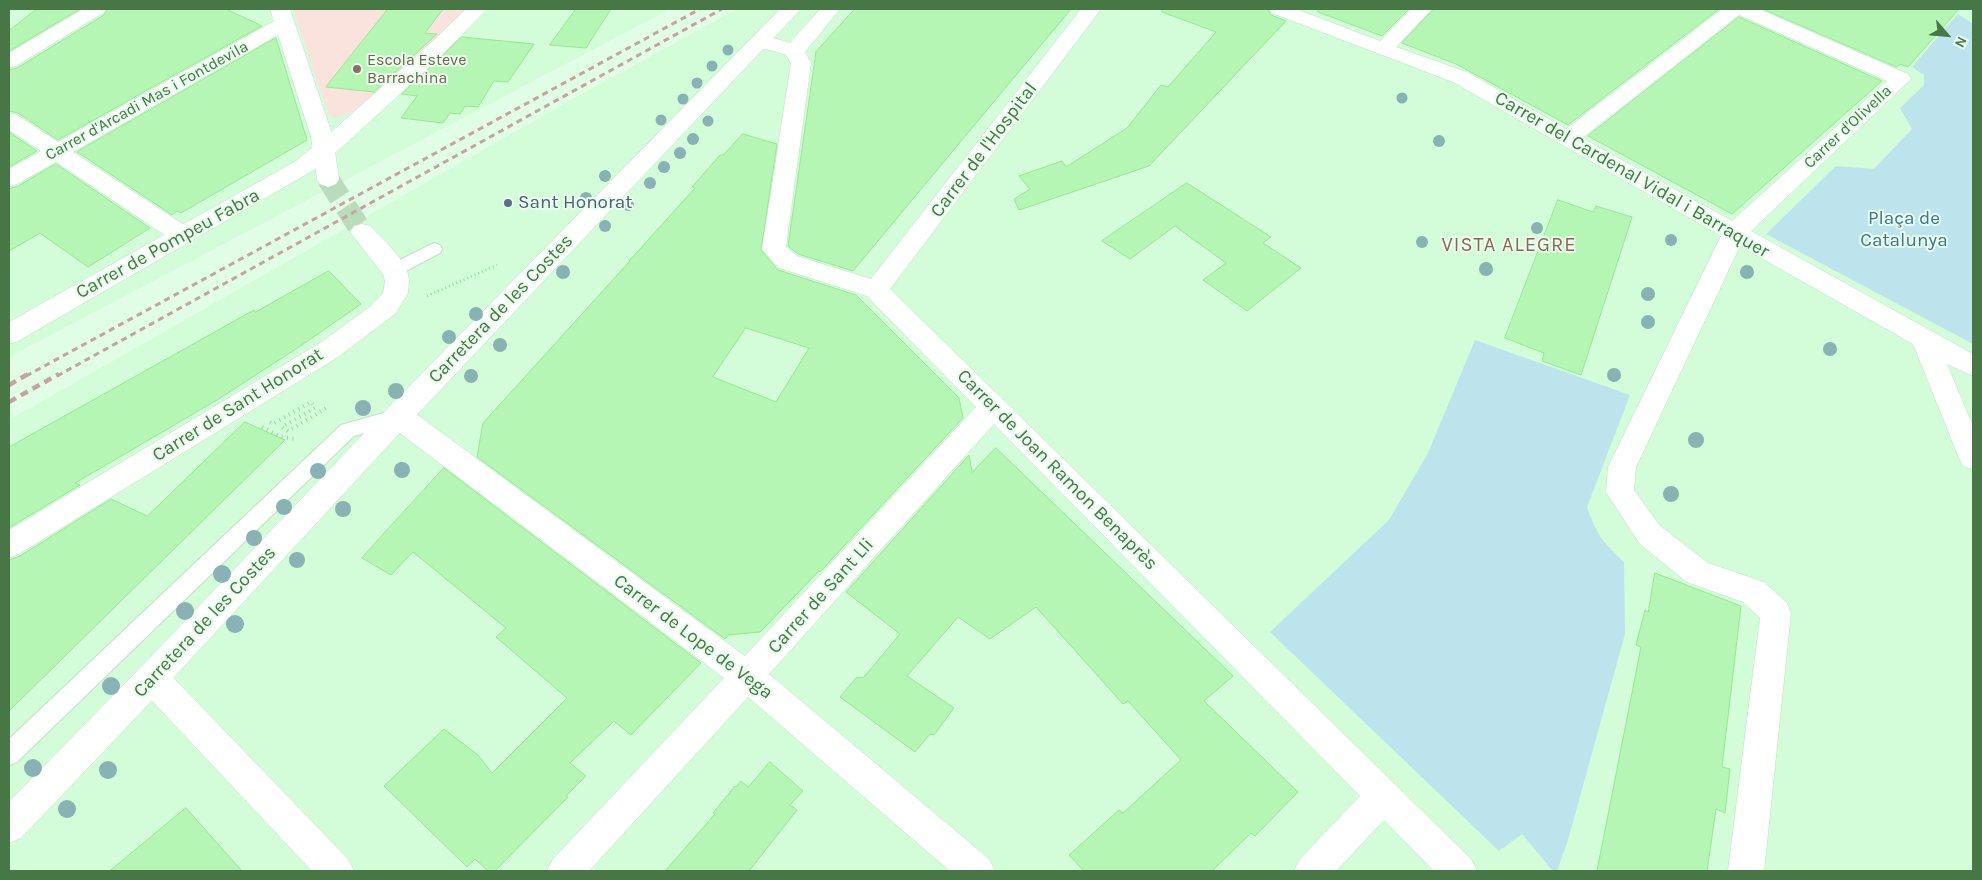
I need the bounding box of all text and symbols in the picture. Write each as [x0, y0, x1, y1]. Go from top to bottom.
north arrow [1922, 10, 1972, 60]
text: N [1951, 34, 1971, 50]
street label: Carrer d'Arcadi Mas i Fontdevila [42, 37, 252, 165]
place label: Escola Esteve Barrachina [367, 50, 466, 88]
marker: Escola Esteve Barrachina [351, 63, 363, 75]
street label: Carrer de l'Hospital [926, 78, 1042, 222]
street label: Carrer d'Olivella [1800, 81, 1896, 173]
street label: Carrer del Cardenal Vidal i Barraquer [1491, 87, 1773, 263]
street label: Carrer de Pompeu Fabra [72, 184, 264, 304]
place label: Sant Honorat [518, 192, 632, 214]
marker: Sant Honorat [502, 197, 514, 209]
park label: Plaça de Catalunya [1860, 208, 1948, 252]
street label: Carretera de les Costes [424, 230, 578, 388]
district label: VISTA ALEGRE [1440, 233, 1578, 257]
street label: Carrer de Sant Honorat [148, 343, 328, 467]
street label: Carrer de Joan Ramon Benaprès [952, 365, 1162, 575]
street label: Carrer de Sant Lli [763, 534, 879, 658]
street label: Carretera de les Costes [129, 542, 281, 702]
street label: Carrer de Lope de Vega [609, 570, 777, 704]

